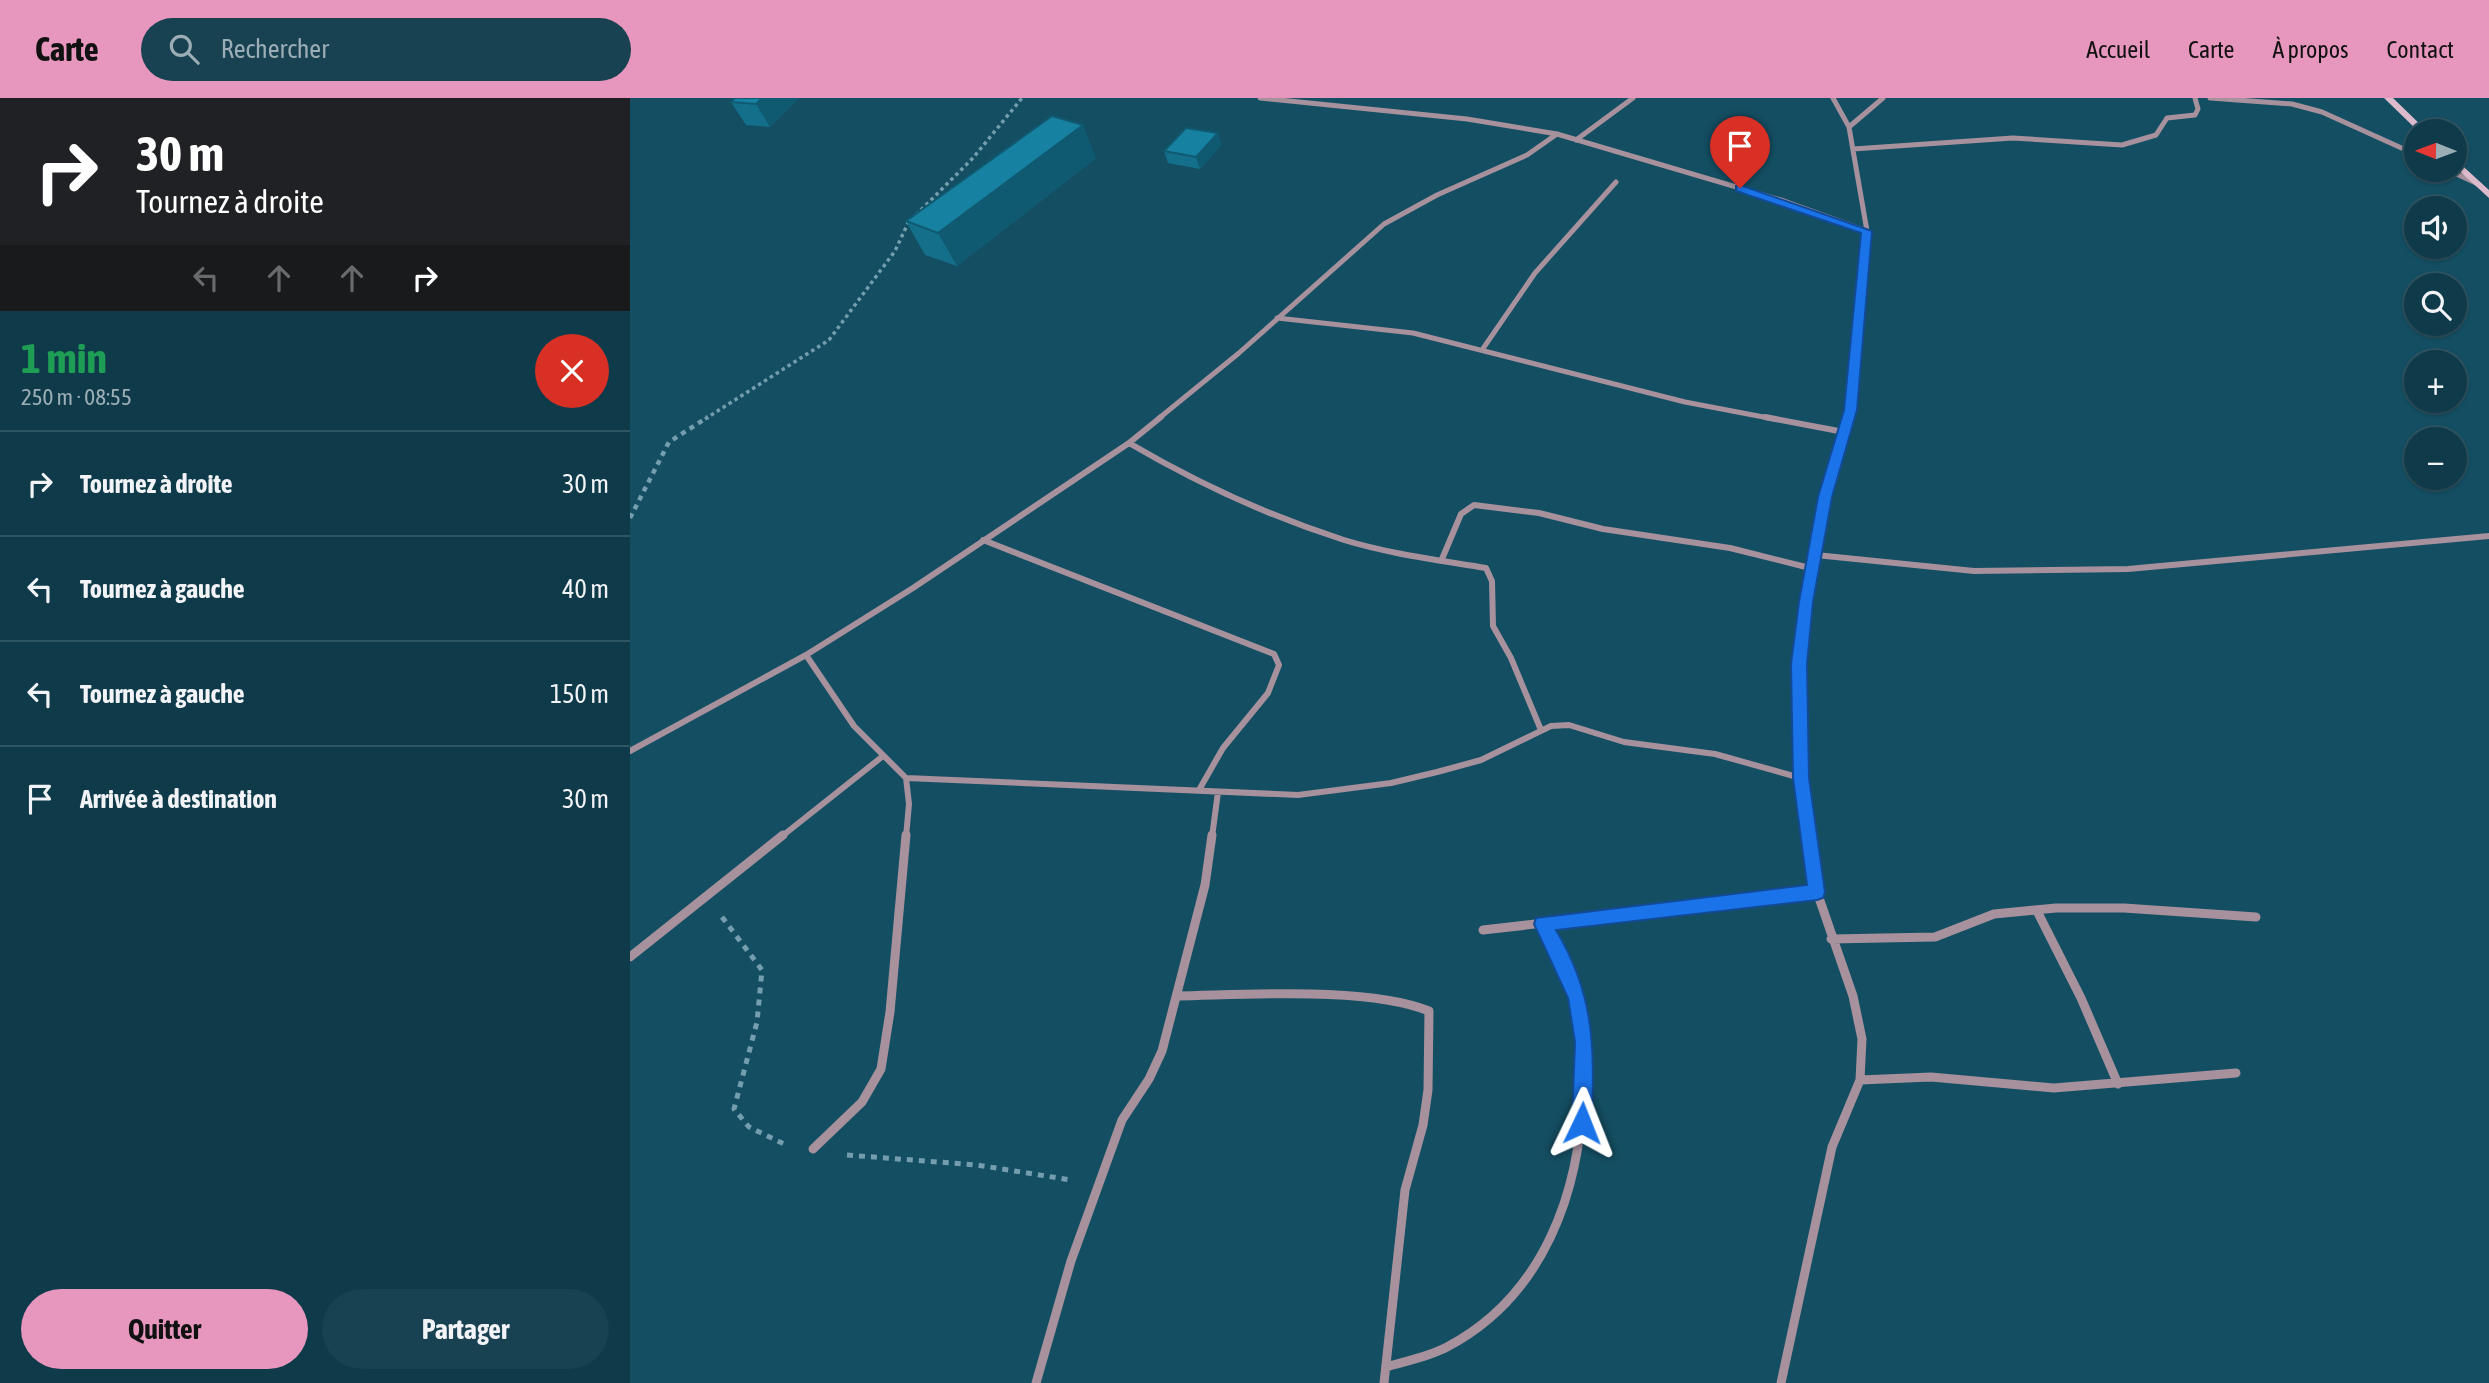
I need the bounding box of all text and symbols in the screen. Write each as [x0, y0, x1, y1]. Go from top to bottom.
search box [141, 18, 631, 81]
text: Carte [35, 30, 99, 68]
icon: search [165, 30, 203, 68]
text: Rechercher [221, 34, 329, 64]
text: Accueil [2086, 36, 2150, 63]
text: Carte [2188, 36, 2234, 63]
text: À propos [2272, 36, 2348, 63]
text: Contact [2386, 36, 2454, 63]
pin [1710, 116, 1770, 188]
north arrow [2404, 119, 2468, 182]
map controls [2404, 119, 2467, 490]
text: 30 m [136, 125, 224, 181]
icon: right [21, 126, 112, 217]
icon: arrive [1721, 127, 1759, 165]
text: Tournez à droite [136, 183, 324, 220]
button: sound [2404, 196, 2467, 259]
icon: left [187, 259, 225, 297]
icon: ahead [260, 259, 298, 297]
icon: ahead [333, 259, 371, 297]
icon: right [406, 259, 444, 297]
button: search [2404, 273, 2467, 336]
text: 1 min [21, 334, 107, 382]
button: close [535, 334, 609, 408]
button: + [2404, 350, 2467, 413]
text: 250 m · 08:55 [21, 384, 132, 410]
button: − [2404, 427, 2467, 490]
icon: right [21, 465, 59, 503]
text: Tournez à droite [80, 469, 233, 499]
text: 30 m [562, 469, 609, 499]
icon: left [21, 570, 59, 608]
text: Tournez à gauche [80, 574, 245, 604]
text: 40 m [562, 574, 609, 604]
icon: left [21, 675, 59, 713]
text: Tournez à gauche [80, 679, 245, 709]
text: 150 m [550, 679, 609, 709]
icon: arrive [21, 780, 59, 818]
text: Arrivée à destination [80, 784, 277, 814]
text: 30 m [562, 784, 609, 814]
position arrow [1545, 1086, 1619, 1160]
button: Quitter [21, 1289, 308, 1369]
button: Partager [322, 1289, 609, 1369]

